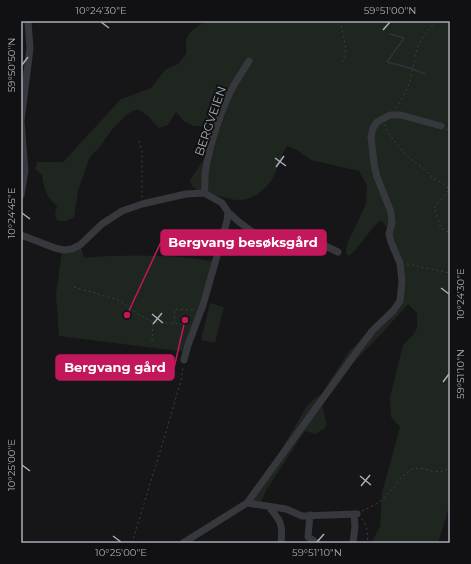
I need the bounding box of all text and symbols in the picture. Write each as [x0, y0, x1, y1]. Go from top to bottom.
text: 10°24'30"E [75, 4, 127, 17]
text: 59°51'00"N [364, 4, 416, 17]
text: 59°50'50"N [5, 38, 18, 92]
street label: BERGVEIEN [191, 84, 229, 158]
text: 10°24'45"E [5, 187, 18, 238]
callout: Bergvang besøksgård [161, 230, 326, 255]
text: Bergvang besøksgård [168, 234, 318, 250]
text: 10°24'30"E [454, 268, 467, 320]
text: 59°51'10"N [454, 349, 467, 399]
callout: Bergvang gård [56, 355, 174, 380]
text: Bergvang gård [64, 359, 166, 375]
text: 10°25'00"E [5, 439, 18, 491]
text: 10°25'00"E [95, 546, 147, 559]
text: 59°51'10"N [292, 546, 342, 559]

